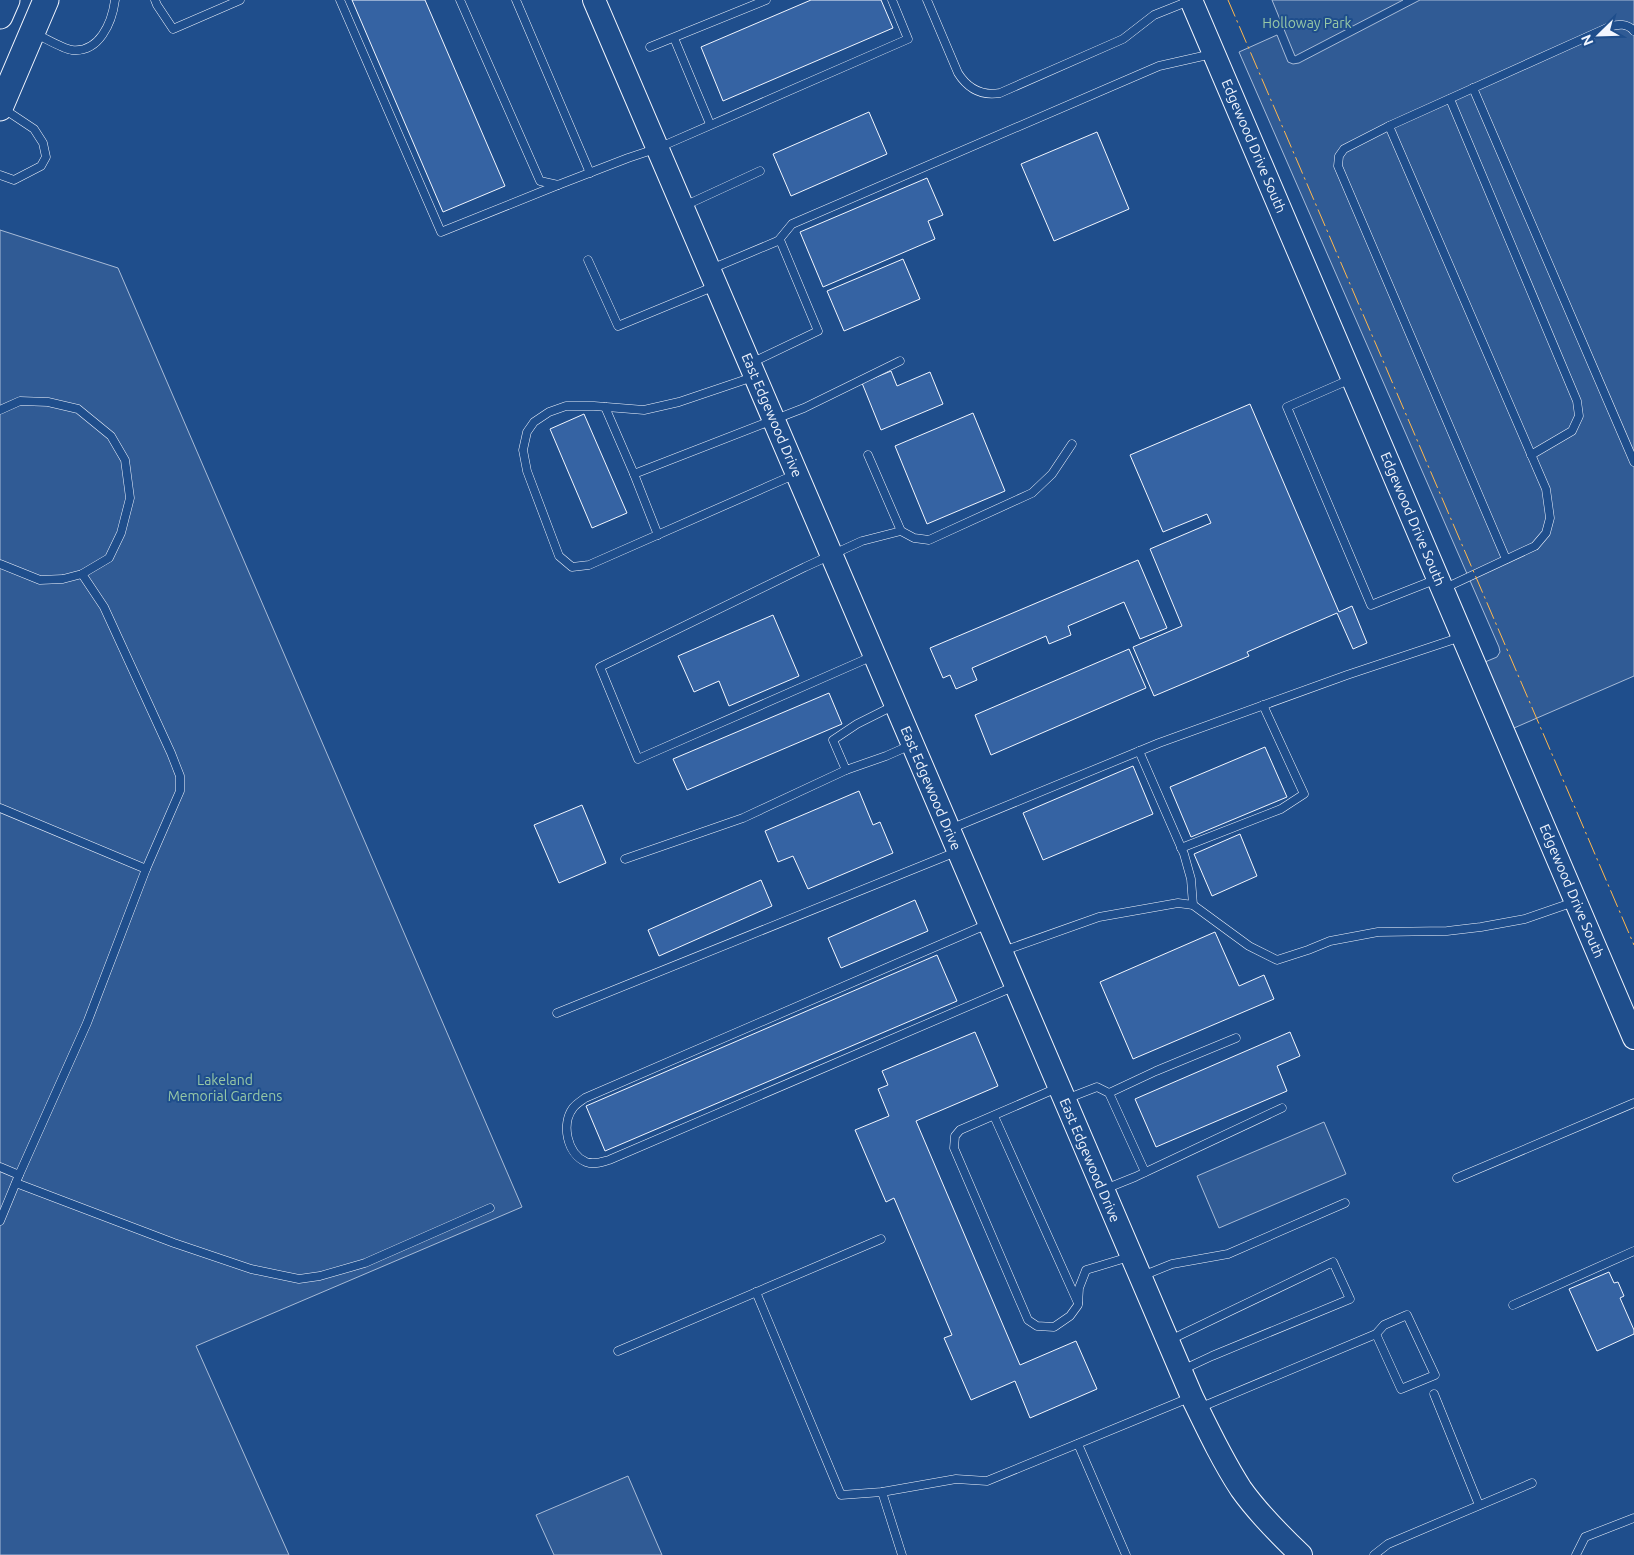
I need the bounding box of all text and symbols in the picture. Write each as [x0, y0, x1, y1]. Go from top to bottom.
north arrow [1574, 10, 1624, 60]
park label: Holloway Park [1262, 15, 1352, 31]
text: N [1578, 32, 1596, 48]
street label: Edgewood Drive South [1219, 77, 1289, 215]
street label: East Edgewood Drive [739, 351, 805, 479]
street label: Edgewood Drive South [1378, 450, 1448, 588]
street label: East Edgewood Drive [898, 724, 964, 852]
street label: Edgewood Drive South [1537, 822, 1607, 960]
park label: Lakeland Memorial Gardens [168, 1072, 282, 1104]
street label: East Edgewood Drive [1057, 1096, 1123, 1224]

